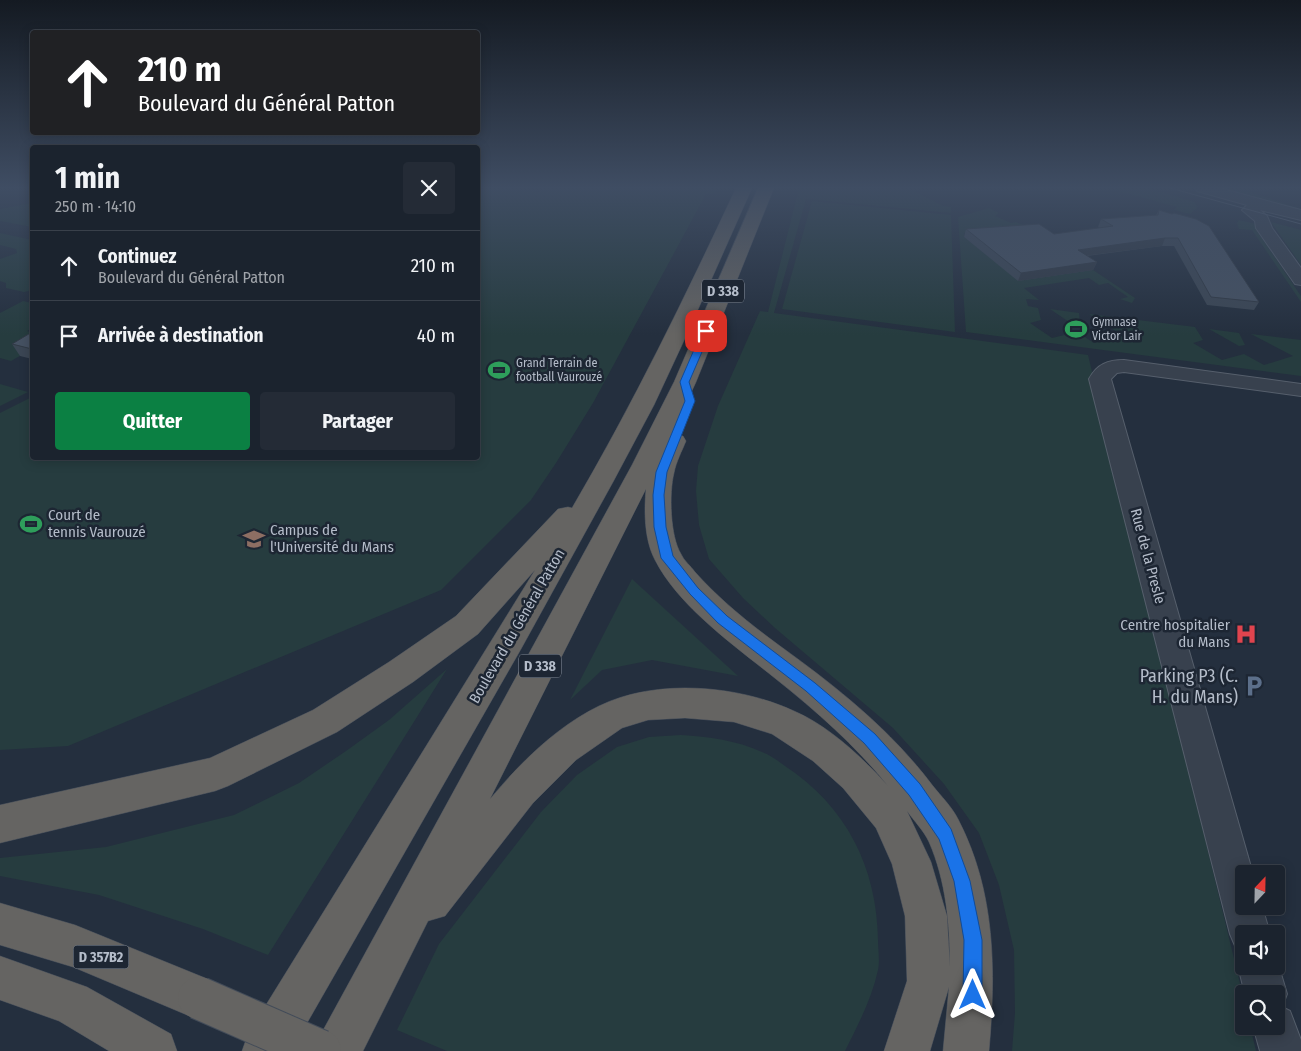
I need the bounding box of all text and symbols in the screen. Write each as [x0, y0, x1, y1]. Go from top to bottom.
text: 210 m [138, 48, 222, 90]
icon: ahead [55, 50, 120, 115]
text: Boulevard du Général Patton [138, 90, 395, 117]
text: 1 min [55, 160, 120, 196]
button: close [403, 162, 455, 214]
text: 250 m · 14:10 [55, 197, 136, 216]
text: Continuez [98, 245, 177, 268]
icon: ahead [55, 252, 83, 280]
text: 210 m [411, 254, 455, 277]
text: Boulevard du Général Patton [98, 268, 285, 287]
road number: D 338 [702, 280, 744, 302]
pin [685, 310, 727, 352]
place label: Gymnase Victor Lair [1092, 315, 1142, 343]
sports icon: Gymnase Victor Lair [1063, 316, 1089, 342]
icon: arrive [692, 317, 720, 345]
icon: arrive [55, 322, 83, 350]
text: Arrivée à destination [98, 324, 264, 347]
text: 40 m [417, 324, 455, 347]
place label: Grand Terrain de football Vaurouzé [516, 356, 602, 384]
sports icon: Grand Terrain de football Vaurouzé [486, 357, 512, 383]
button: Quitter [55, 392, 250, 450]
button: Partager [260, 392, 455, 450]
place label: Court de tennis Vaurouzé [48, 506, 146, 541]
street label: Rue de la Presle [1127, 506, 1169, 606]
sports icon: Court de tennis Vaurouzé [18, 511, 44, 537]
place label: Campus de l'Université du Mans [270, 521, 394, 556]
school or university icon: Campus de l'Université du Mans [241, 526, 267, 552]
street label: Boulevard du Général Patton [465, 546, 569, 706]
place label: Centre hospitalier du Mans [1120, 616, 1231, 651]
hospital icon: Centre hospitalier du Mans [1233, 621, 1259, 647]
road number: D 338 [519, 654, 561, 678]
place label: Parking P3 (C. H. du Mans) [1140, 665, 1238, 708]
parking icon: Parking P3 (C. H. du Mans) [1241, 673, 1267, 699]
north arrow [1235, 865, 1285, 915]
map controls [1235, 865, 1285, 1035]
button: sound [1235, 925, 1285, 975]
road number: D 357B2 [74, 946, 128, 969]
position arrow [946, 968, 998, 1020]
button: search [1235, 985, 1285, 1035]

